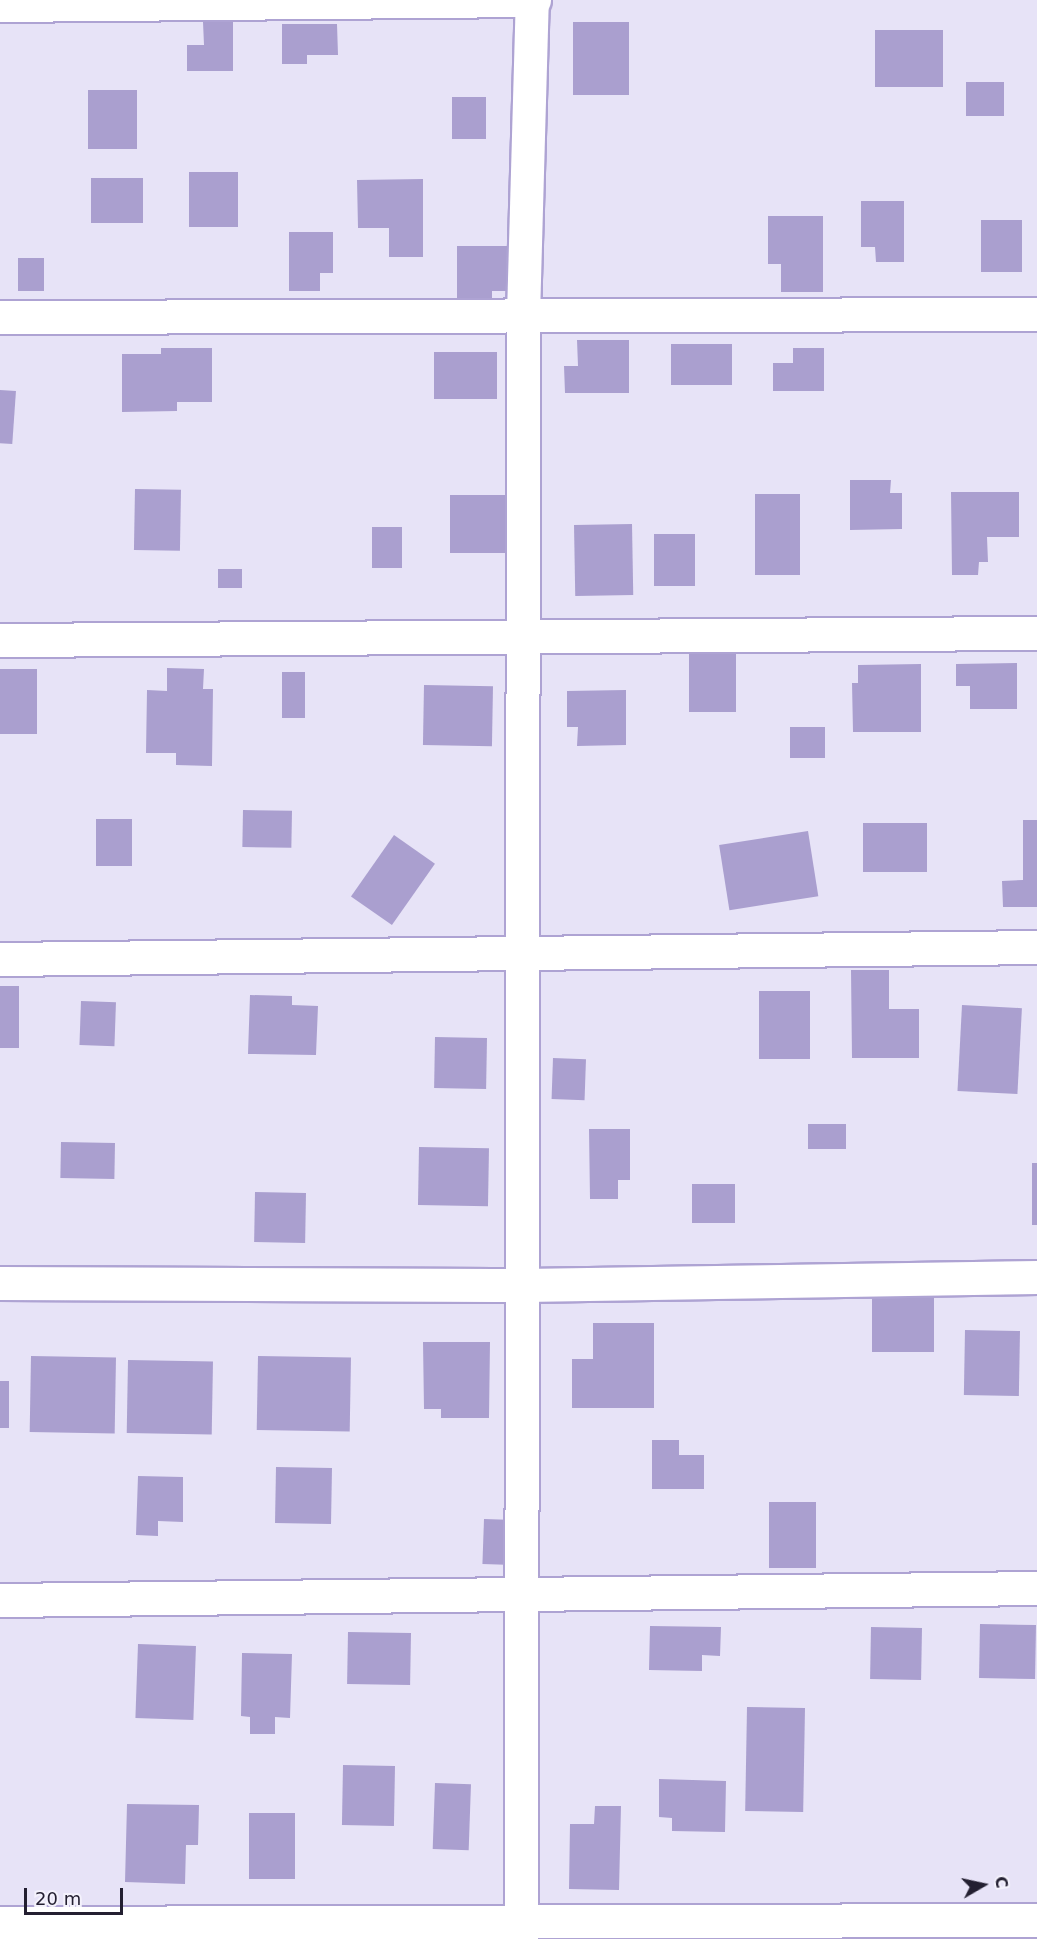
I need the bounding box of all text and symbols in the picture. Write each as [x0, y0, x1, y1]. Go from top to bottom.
north arrow [953, 1855, 1013, 1915]
text: С [991, 1875, 1012, 1889]
scale bar [27, 1876, 126, 1914]
text: 20 m [35, 1888, 81, 1909]

